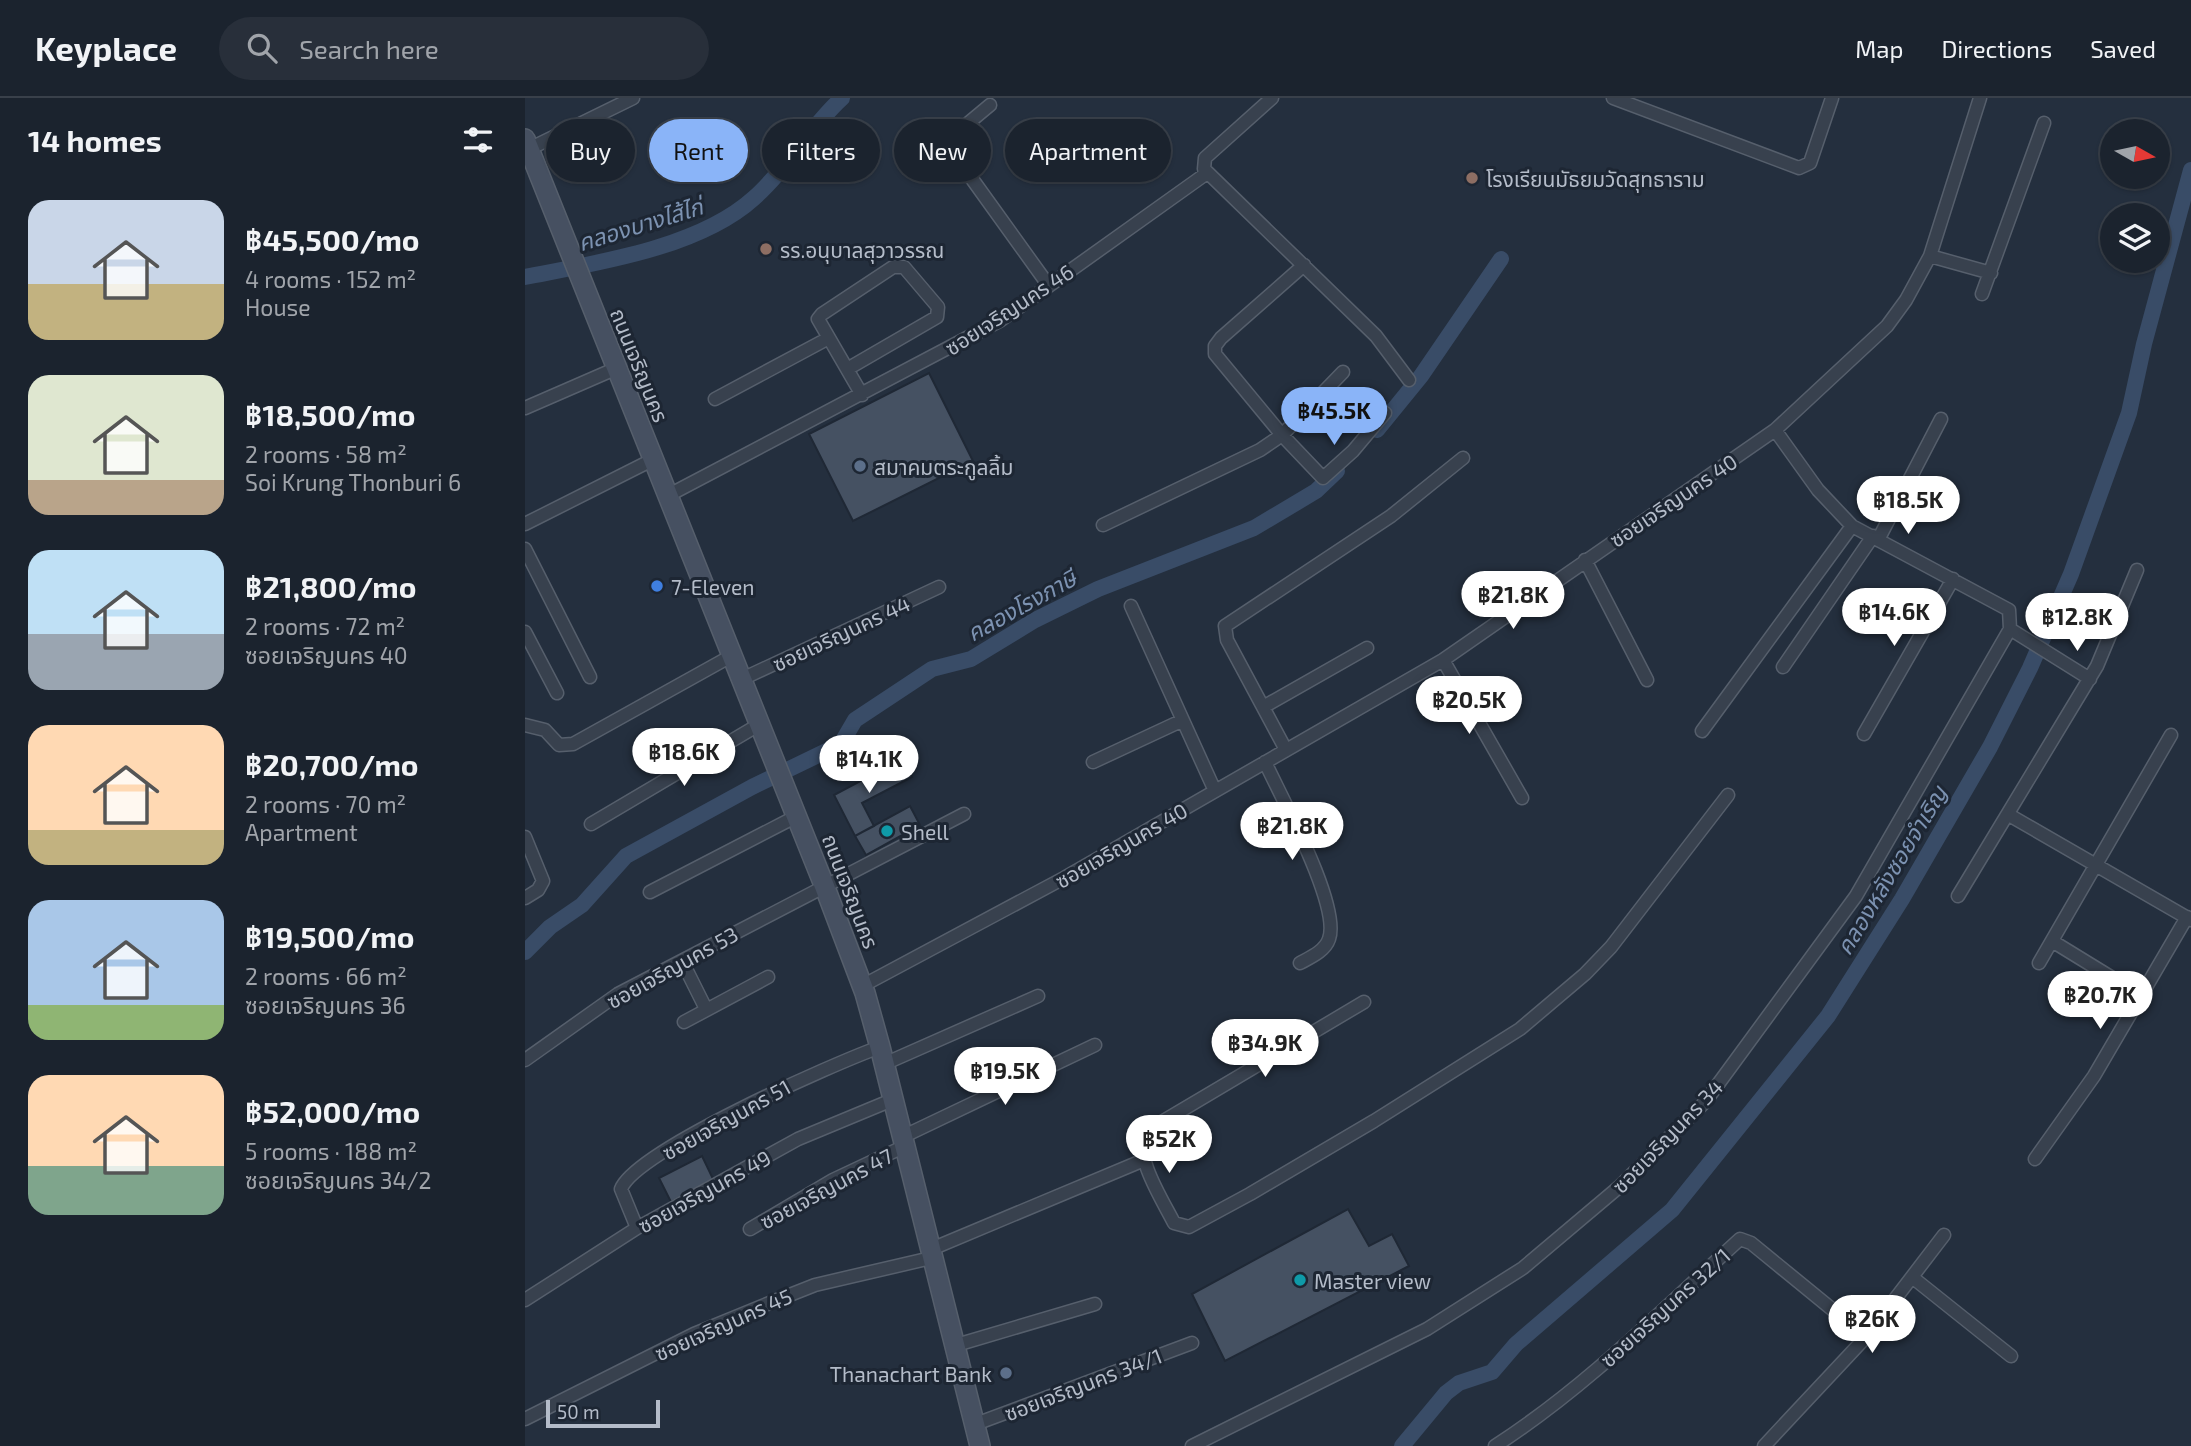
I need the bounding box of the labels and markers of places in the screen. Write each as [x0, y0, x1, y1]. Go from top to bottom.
place label: โรงเรียนมัธยมวัดสุทธาราม [1486, 166, 1705, 193]
marker: โรงเรียนมัธยมวัดสุทธาราม [1464, 170, 1480, 186]
place label: รร.อนุบาลสุวาวรรณ [780, 237, 944, 264]
marker: รร.อนุบาลสุวาวรรณ [758, 241, 774, 257]
pin: ฿45.5K [1277, 388, 1391, 447]
place label: สมาคมตระกูลลิ้ม [874, 454, 1013, 481]
marker: สมาคมตระกูลลิ้ม [852, 458, 868, 474]
pin: ฿18.5K [1851, 476, 1965, 536]
pin: ฿21.8K [1456, 572, 1570, 631]
place label: 7-Eleven [671, 574, 754, 599]
marker: 7-Eleven [649, 578, 665, 594]
pin: ฿14.6K [1837, 588, 1951, 648]
pin: ฿12.8K [2020, 594, 2134, 653]
pin: ฿20.5K [1412, 676, 1526, 736]
pin: ฿18.6K [627, 728, 741, 788]
pin: ฿14.1K [812, 736, 926, 795]
pin: ฿21.8K [1235, 802, 1349, 862]
place label: Shell [901, 819, 949, 844]
marker: Shell [879, 823, 895, 839]
pin: ฿20.7K [2043, 972, 2157, 1031]
pin: ฿34.9K [1208, 1020, 1322, 1079]
pin: ฿19.5K [948, 1048, 1062, 1107]
pin: ฿52K [1128, 1116, 1210, 1175]
place label: Master view [1314, 1268, 1431, 1293]
marker: Master view [1292, 1272, 1308, 1288]
pin: ฿26K [1831, 1296, 1913, 1355]
place label: Thanachart Bank [830, 1361, 992, 1386]
marker: Thanachart Bank [998, 1365, 1014, 1381]

